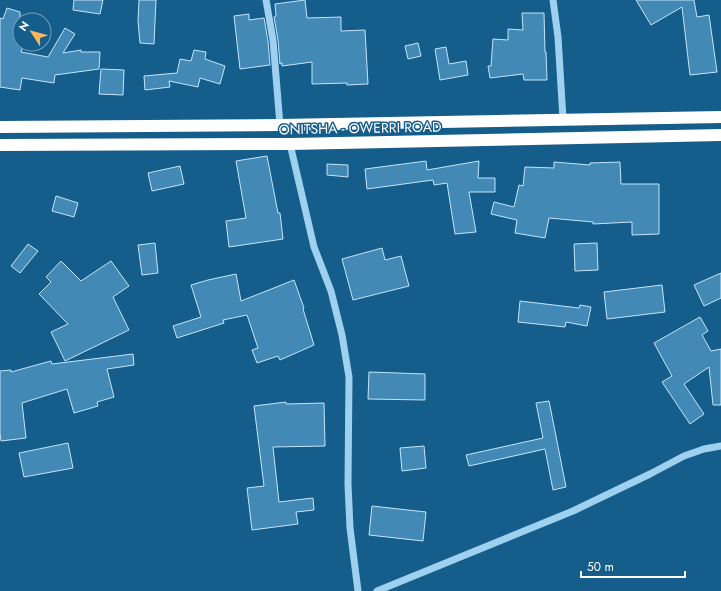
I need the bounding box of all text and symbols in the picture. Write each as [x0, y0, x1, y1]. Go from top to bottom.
north arrow [12, 12, 52, 52]
text: N [15, 18, 33, 34]
street label: ONITSHA - OWERRI ROAD [278, 117, 442, 139]
scale bar [581, 553, 685, 579]
text: 50 m [587, 558, 614, 576]

